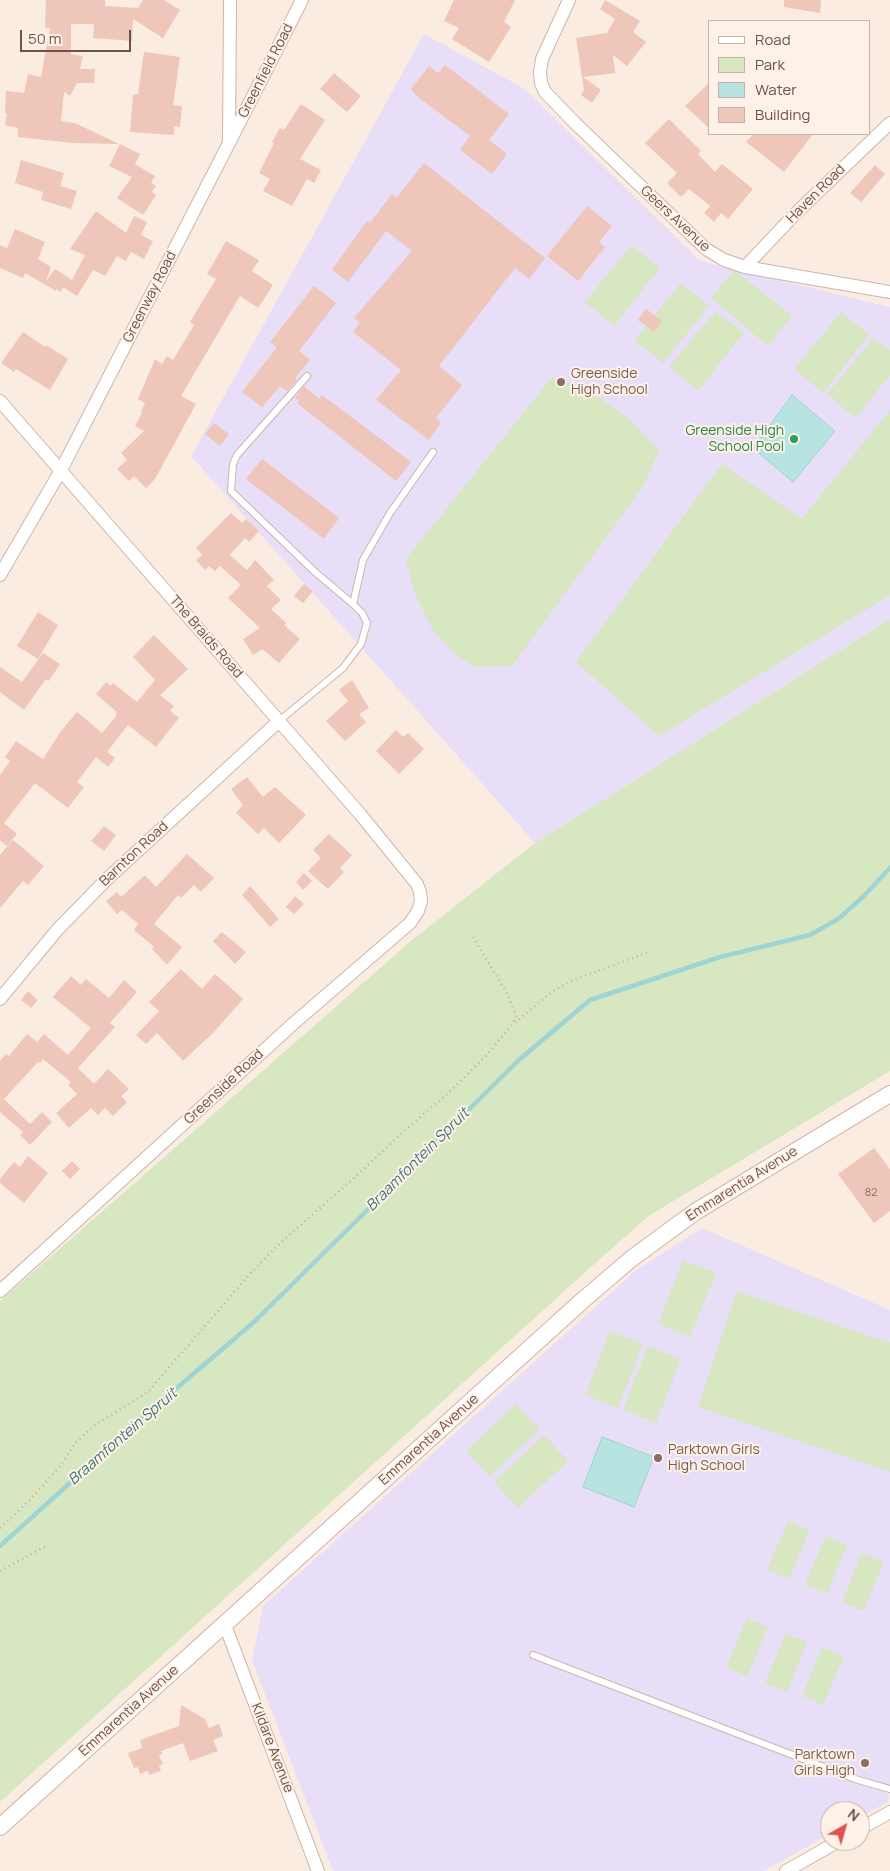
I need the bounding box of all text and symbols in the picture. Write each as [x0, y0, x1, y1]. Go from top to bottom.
scale bar [22, 20, 134, 52]
legend [708, 20, 870, 135]
street label: Greenfield Road [235, 21, 297, 121]
text: 50 m [28, 28, 62, 49]
text: Road [755, 29, 791, 50]
text: Park [755, 54, 785, 75]
text: Water [755, 79, 797, 100]
text: Building [755, 104, 810, 125]
street label: Haven Road [783, 161, 849, 227]
street label: Geers Avenue [637, 182, 713, 256]
street label: Greenway Road [120, 249, 180, 345]
place label: Greenside High School [571, 366, 648, 398]
marker: Greenside High School [555, 376, 567, 388]
place label: Greenside High School Pool [685, 423, 784, 456]
marker: Greenside High School Pool [788, 433, 800, 445]
street label: The Braids Road [166, 592, 246, 682]
street label: Barnton Road [96, 818, 172, 890]
street label: Greenside Road [181, 1046, 267, 1128]
water label: Braamfontein Spruit [363, 1105, 473, 1215]
street label: Emmarentia Avenue [683, 1143, 801, 1225]
house number: 82 [865, 1186, 877, 1200]
water label: Braamfontein Spruit [65, 1385, 181, 1489]
street label: Emmarentia Avenue [376, 1391, 482, 1489]
place label: Parktown Girls High School [668, 1442, 760, 1474]
marker: Parktown Girls High School [652, 1452, 664, 1464]
street label: Emmarentia Avenue [76, 1662, 182, 1760]
street label: Kildare Avenue [247, 1701, 297, 1795]
place label: Parktown Girls High [794, 1747, 855, 1780]
marker: Parktown Girls High [859, 1757, 871, 1769]
north arrow [820, 1801, 870, 1851]
text: N [844, 1804, 864, 1825]

